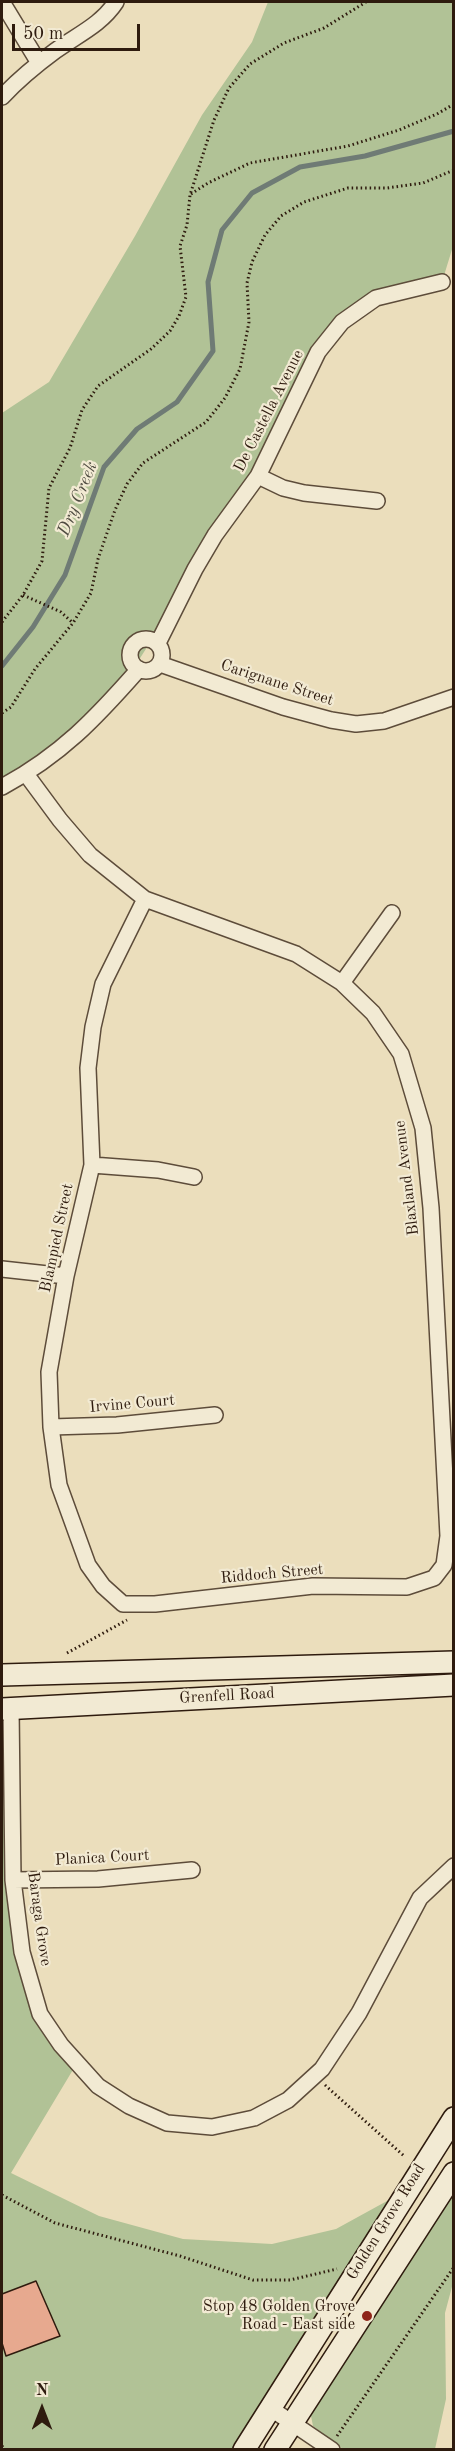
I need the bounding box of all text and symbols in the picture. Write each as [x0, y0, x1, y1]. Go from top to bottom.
scale bar [15, 12, 142, 50]
text: 50 m [23, 25, 63, 43]
street label: De Castella Avenue [230, 347, 308, 475]
water label: Dry Creek [53, 458, 103, 540]
street label: Carignane Street [218, 656, 336, 710]
street label: Blaxland Avenue [390, 1119, 424, 1237]
street label: Blampied Street [36, 1182, 78, 1294]
street label: Irvine Court [89, 1391, 175, 1417]
street label: Riddoch Street [220, 1560, 324, 1588]
street label: Grenfell Road [179, 1684, 275, 1708]
street label: Planica Court [54, 1846, 150, 1870]
street label: Baraga Grove [23, 1871, 55, 1967]
street label: Golden Grove Road [343, 2160, 429, 2284]
place label: Stop 48 Golden Grove Road - East side [203, 2297, 355, 2335]
marker: Stop 48 Golden Grove Road - East side [360, 2309, 374, 2323]
north arrow [12, 2379, 72, 2439]
text: N [36, 2383, 48, 2399]

